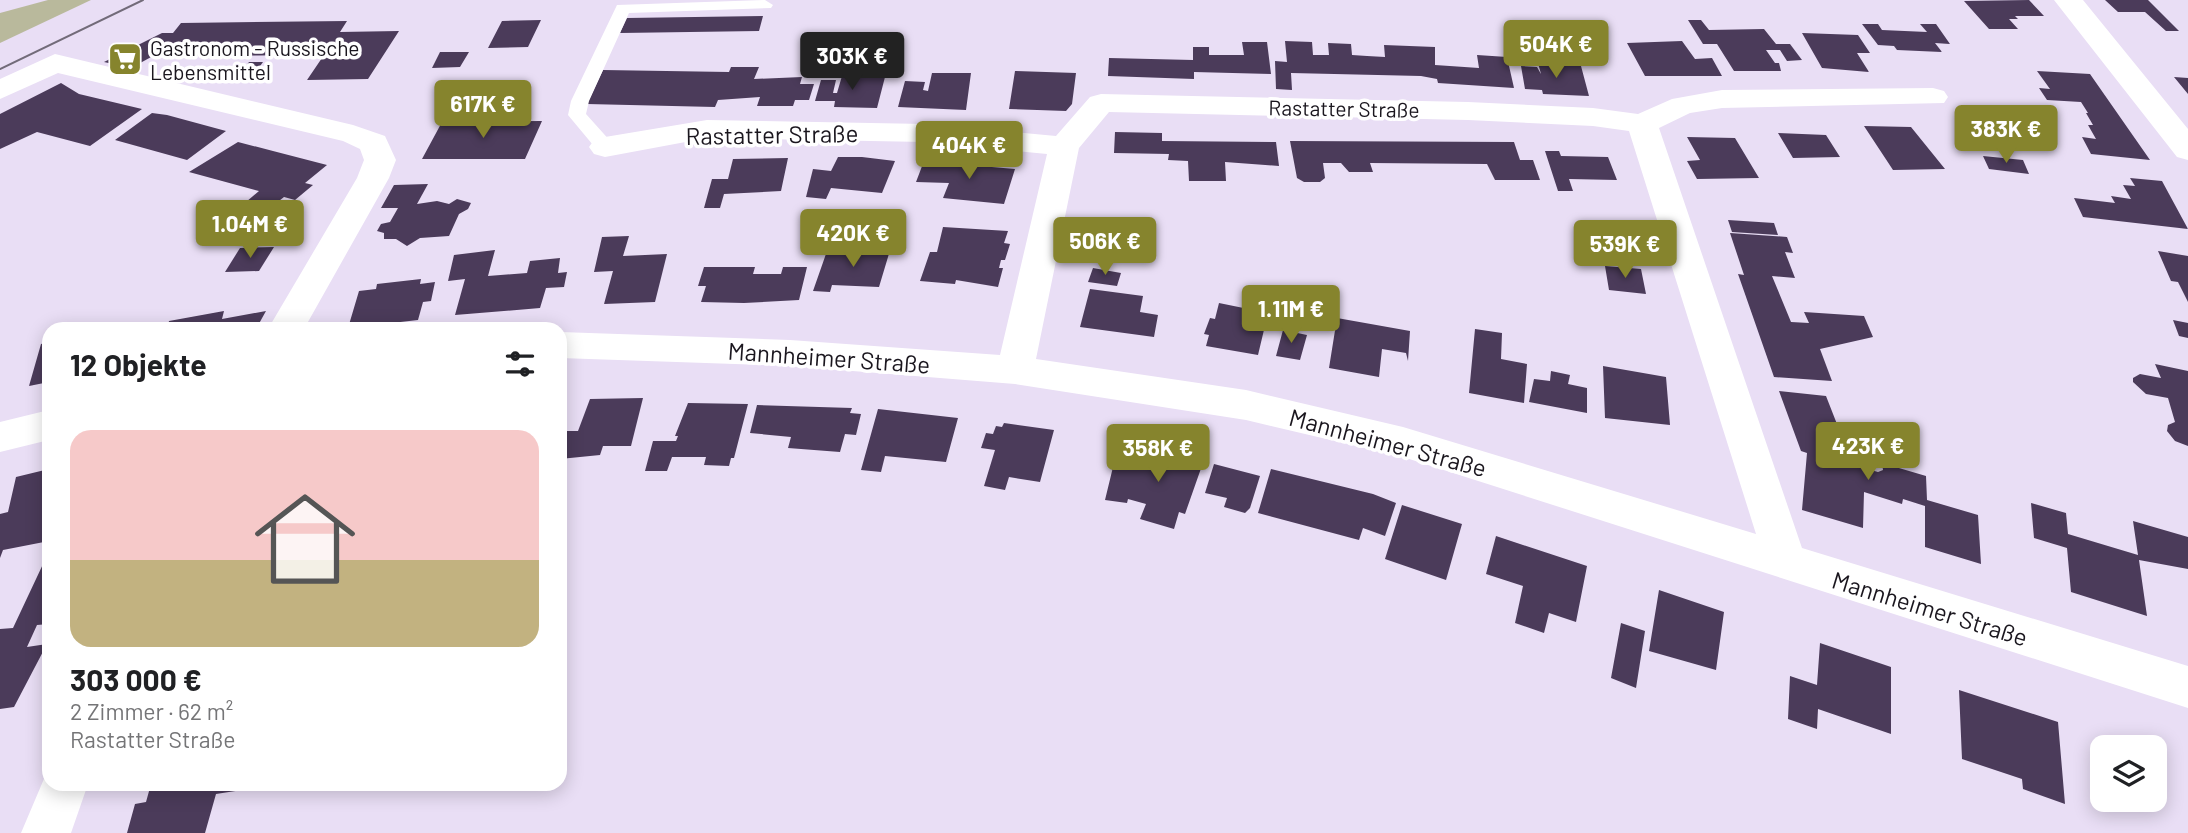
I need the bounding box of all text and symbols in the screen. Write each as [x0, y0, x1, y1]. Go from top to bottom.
pin: 504K € [1499, 20, 1613, 80]
text: 504K € [1519, 29, 1593, 57]
pin: 303K € [795, 32, 909, 92]
place label: Gastronom - Russische Lebensmittel [150, 35, 360, 84]
supermarket icon: Gastronom - Russische Lebensmittel [106, 40, 144, 78]
text: 303K € [816, 41, 888, 69]
pin: 617K € [426, 80, 540, 140]
text: 617K € [450, 89, 516, 117]
street label: Rastatter Straße [1268, 94, 1420, 122]
pin: 383K € [1949, 106, 2063, 165]
text: 383K € [1971, 114, 2041, 142]
street label: Rastatter Straße [685, 118, 859, 150]
pin: 404K € [912, 122, 1026, 181]
text: 404K € [932, 130, 1006, 158]
pin: 1.04M € [185, 201, 315, 260]
text: 1.04M € [212, 209, 288, 237]
pin: 420K € [796, 210, 910, 269]
text: 420K € [816, 218, 890, 246]
pin: 506K € [1048, 218, 1162, 277]
pin: 539K € [1568, 220, 1682, 280]
text: 506K € [1069, 226, 1141, 254]
text: 539K € [1590, 229, 1660, 257]
pin: 1.11M € [1226, 286, 1356, 345]
text: 1.11M € [1258, 294, 1324, 322]
street label: Mannheimer Straße [727, 335, 931, 379]
icon: filters [501, 345, 539, 383]
text: 12 Objekte [70, 346, 207, 382]
street label: Mannheimer Straße [1286, 402, 1490, 482]
pin: 423K € [1811, 422, 1925, 482]
pin: 358K € [1101, 424, 1215, 484]
text: 423K € [1832, 431, 1904, 459]
text: 358K € [1123, 433, 1193, 461]
icon: home [242, 476, 368, 602]
street label: Mannheimer Straße [1829, 564, 2031, 652]
text: 303 000 € [70, 661, 202, 697]
text: 2 Zimmer · 62 m² [70, 697, 233, 725]
text: Rastatter Straße [70, 725, 236, 753]
map controls [2090, 735, 2167, 812]
button: layers [2090, 735, 2167, 812]

